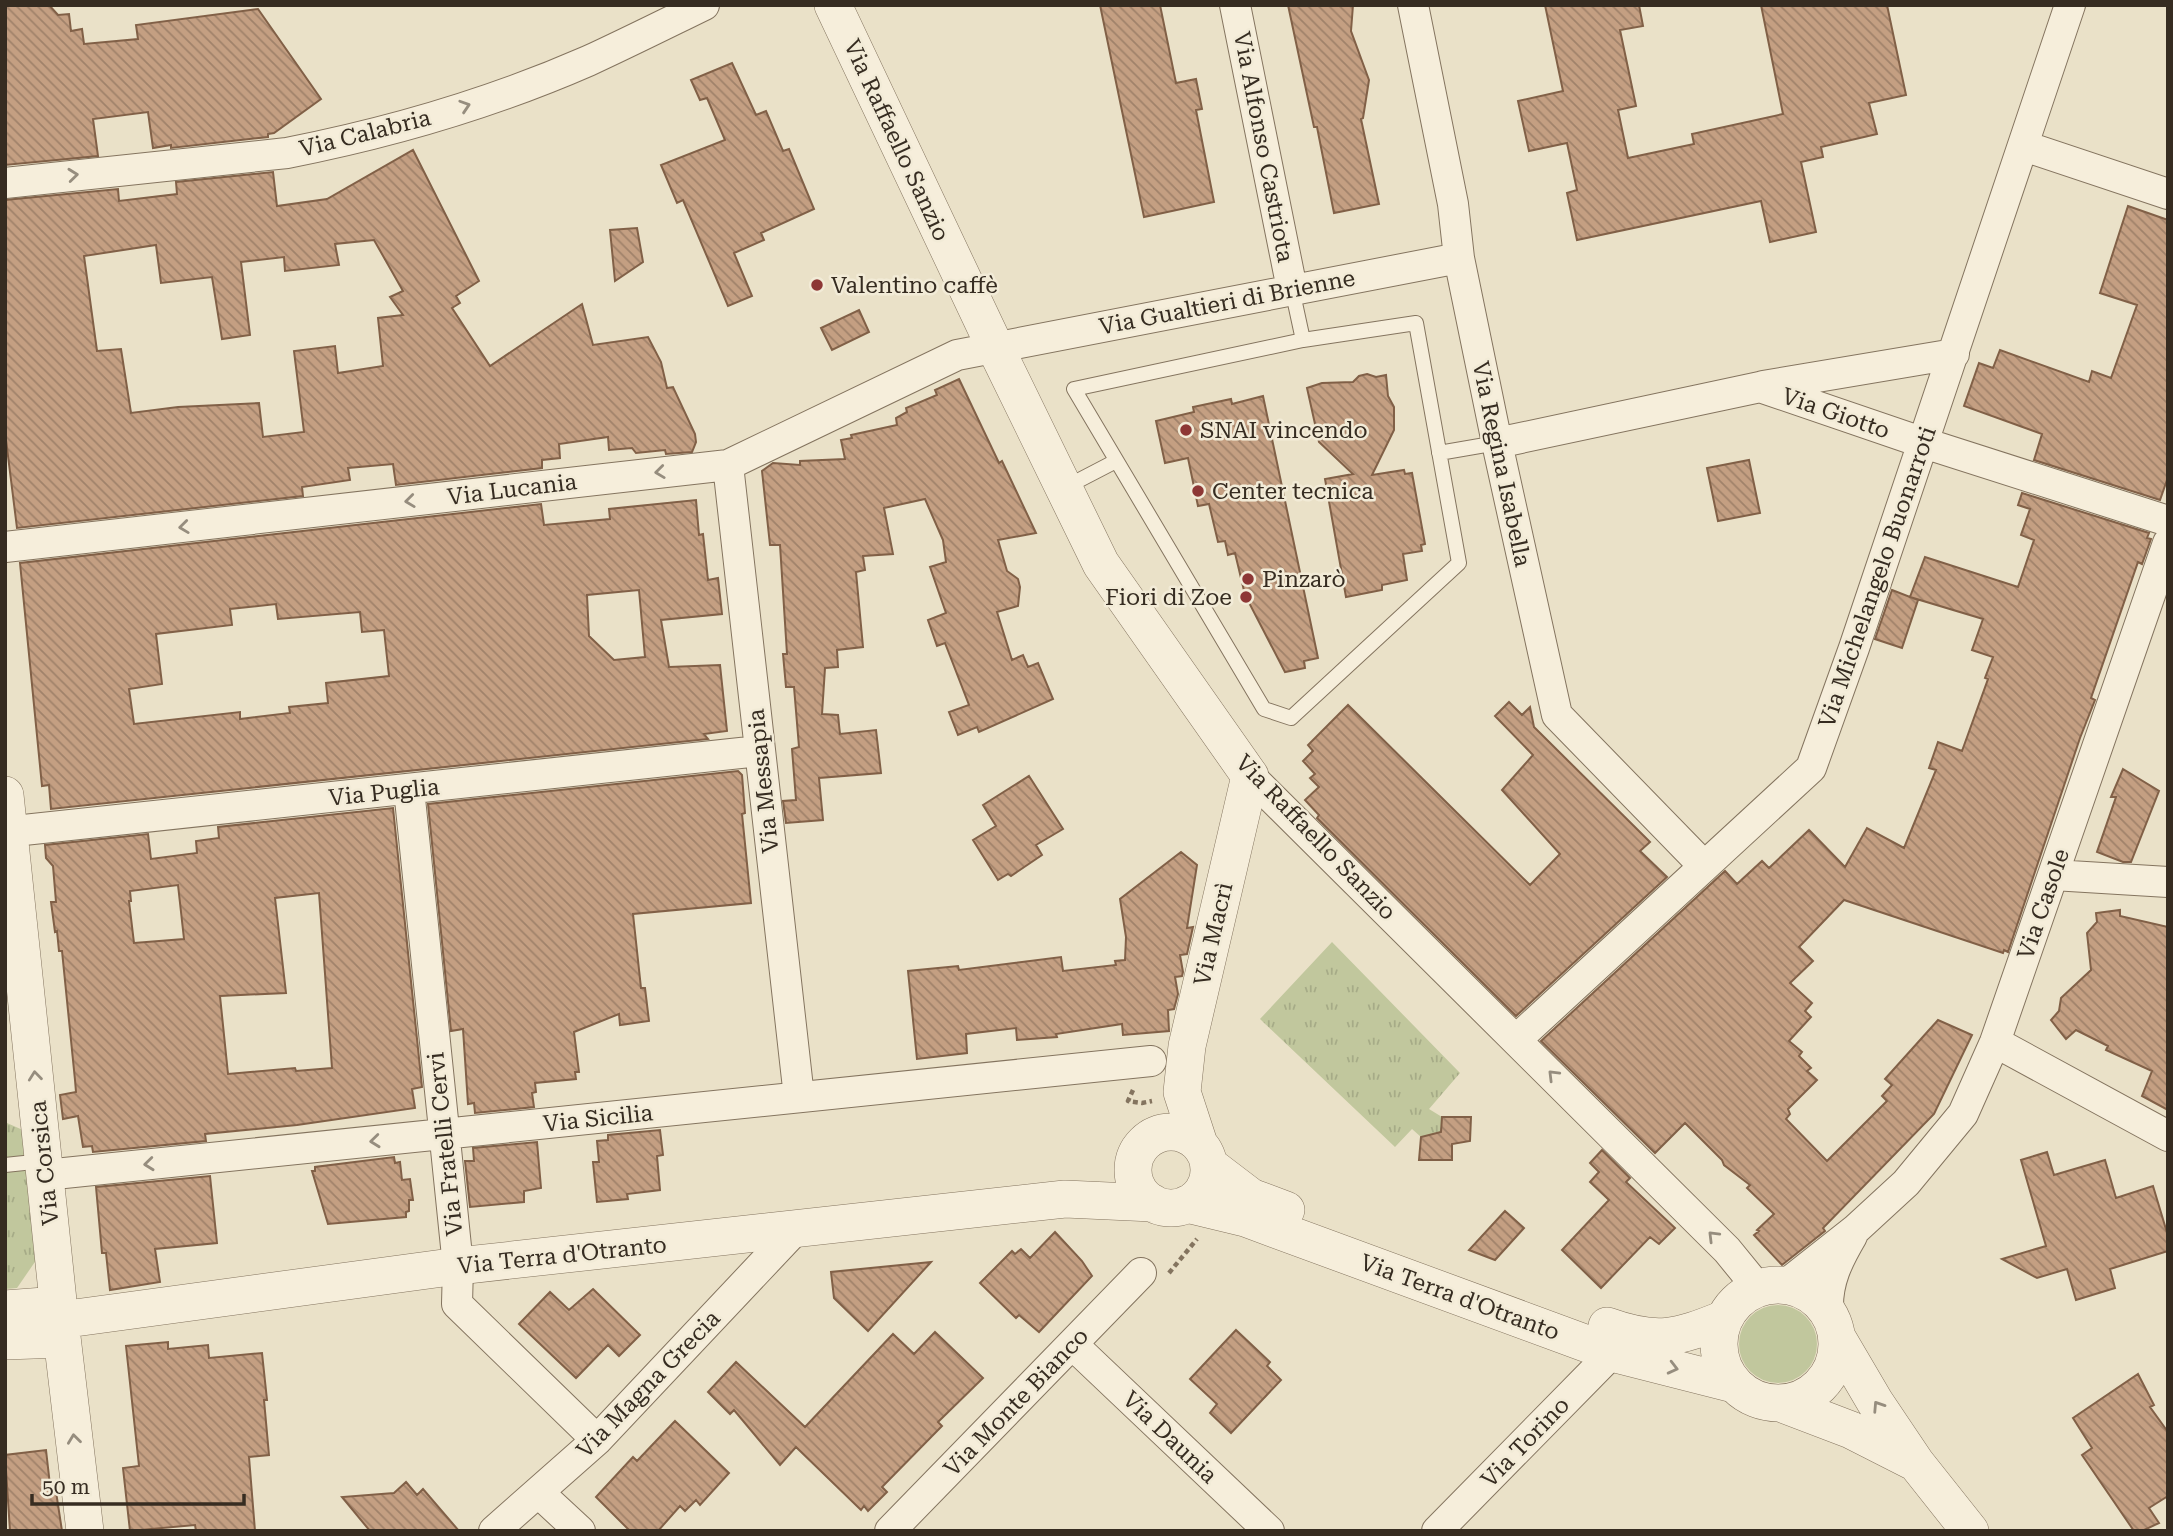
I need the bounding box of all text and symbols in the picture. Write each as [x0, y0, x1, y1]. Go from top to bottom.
street label: Via Alfonso Castriota [1228, 30, 1299, 265]
street label: Via Raffaello Sanzio [838, 35, 955, 245]
one-way arrow [458, 99, 470, 114]
street label: Via Calabria [297, 104, 434, 163]
one-way arrow [67, 168, 79, 183]
street label: Via Gualtieri di Brienne [1097, 264, 1357, 341]
place label: Valentino caffè [831, 272, 998, 299]
marker: Valentino caffè [809, 277, 825, 293]
street label: Via Regina Isabella [1467, 359, 1537, 570]
street label: Via Giotto [1778, 382, 1893, 445]
place label: SNAI vincendo [1200, 417, 1368, 444]
marker: SNAI vincendo [1178, 422, 1194, 438]
street label: Via Michelangelo Buonarroti [1813, 423, 1942, 731]
one-way arrow [655, 465, 666, 480]
street label: Via Lucania [446, 468, 579, 511]
place label: Center tecnica [1212, 478, 1374, 505]
marker: Center tecnica [1190, 483, 1206, 499]
one-way arrow [404, 493, 415, 508]
one-way arrow [178, 519, 190, 534]
place label: Pinzarò [1262, 566, 1346, 593]
marker: Pinzarò [1240, 571, 1256, 587]
place label: Fiori di Zoe [1105, 584, 1232, 611]
marker: Fiori di Zoe [1238, 589, 1254, 605]
street label: Via Messapia [742, 707, 784, 854]
street label: Via Raffaello Sanzio [1230, 749, 1401, 926]
street label: Via Puglia [327, 773, 441, 812]
street label: Via Casole [2012, 845, 2075, 963]
street label: Via Macrì [1188, 880, 1238, 988]
street label: Via Fratelli Cervi [422, 1051, 469, 1237]
one-way arrow [28, 1070, 43, 1081]
one-way arrow [1548, 1071, 1561, 1084]
street label: Via Corsica [24, 1099, 64, 1227]
street label: Via Sicilia [542, 1099, 655, 1138]
one-way arrow [369, 1134, 381, 1149]
one-way arrow [143, 1156, 154, 1171]
street label: Via Terra d'Otranto [456, 1231, 668, 1280]
one-way arrow [1709, 1232, 1722, 1245]
street label: Via Terra d'Otranto [1356, 1249, 1563, 1346]
street label: Via Magna Grecia [571, 1305, 726, 1464]
street label: Via Monte Bianco [939, 1322, 1094, 1482]
one-way arrow [1667, 1360, 1679, 1374]
street label: Via Daunia [1117, 1386, 1223, 1489]
street label: Via Torino [1476, 1391, 1575, 1493]
one-way arrow [1874, 1401, 1886, 1414]
one-way arrow [66, 1433, 81, 1445]
scale bar [32, 1462, 243, 1506]
text: 50 m [42, 1475, 90, 1499]

